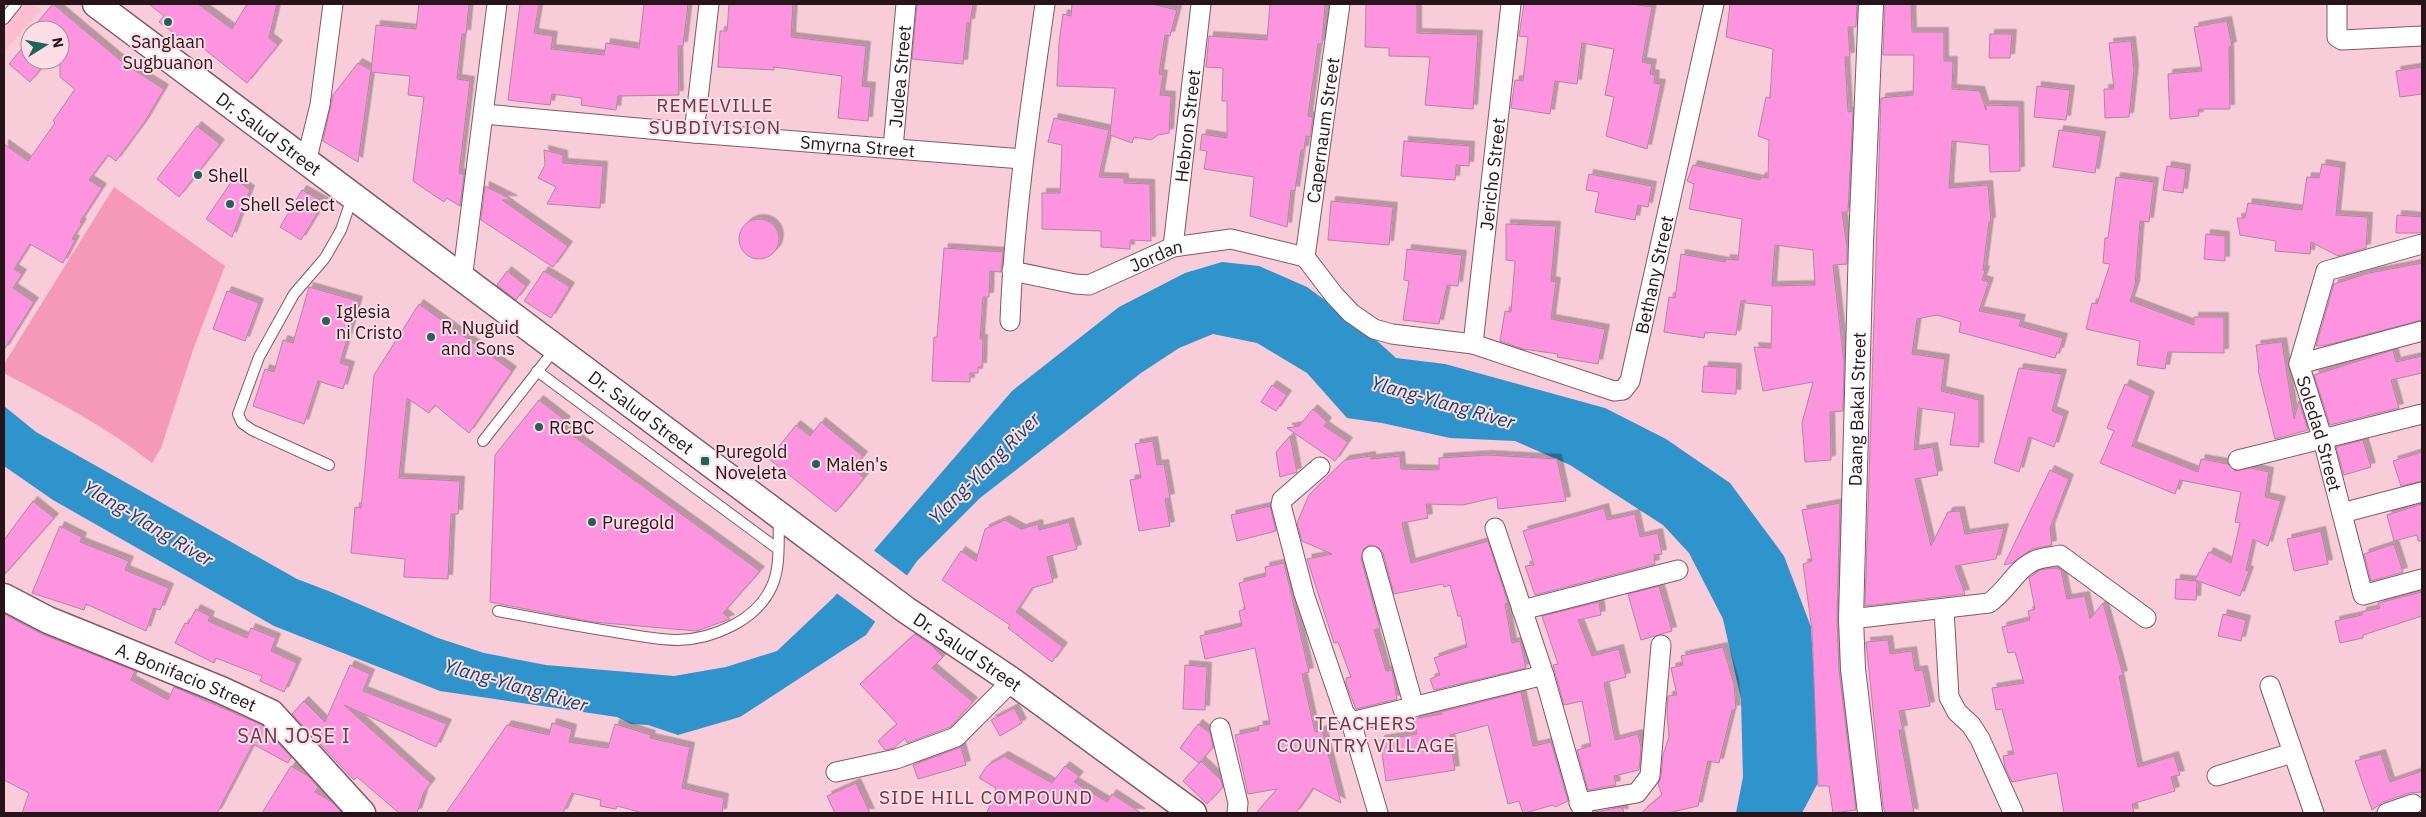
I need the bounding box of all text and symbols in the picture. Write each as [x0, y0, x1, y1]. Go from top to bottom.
marker: Sanglaan Sugbuanon [162, 16, 174, 28]
north arrow [20, 20, 70, 70]
street label: Judea Street [883, 24, 916, 129]
place label: Sanglaan Sugbuanon [123, 30, 214, 74]
text: N [48, 36, 68, 49]
street label: Capernaum Street [1301, 56, 1344, 205]
street label: Hebron Street [1169, 68, 1205, 184]
street label: Dr. Salud Street [212, 87, 326, 180]
district label: REMELVILLE SUBDIVISION [649, 93, 781, 139]
street label: Jericho Street [1474, 116, 1510, 232]
street label: Smyrna Street [799, 130, 916, 162]
place label: Shell [208, 164, 248, 187]
marker: Shell [192, 169, 204, 181]
place label: Shell Select [240, 193, 335, 216]
marker: Shell Select [224, 198, 236, 210]
street label: Bethany Street [1629, 213, 1678, 336]
street label: Jordan [1126, 234, 1184, 277]
place label: Iglesia ni Cristo [336, 300, 402, 344]
marker: Iglesia ni Cristo [320, 315, 332, 327]
place label: R. Nuguid and Sons [441, 316, 519, 360]
marker: R. Nuguid and Sons [425, 331, 437, 343]
street label: Daang Bakal Street [1843, 332, 1870, 487]
street label: Dr. Salud Street [584, 365, 699, 459]
water label: Ylang-Ylang River [1368, 370, 1519, 434]
street label: Soledad Street [2292, 373, 2347, 494]
water label: Ylang-Ylang River [923, 406, 1046, 529]
place label: RCBC [549, 416, 594, 439]
marker: RCBC [533, 421, 545, 433]
place label: Puregold Noveleta [715, 440, 787, 484]
place label: Malen's [826, 453, 888, 476]
marker: Puregold Noveleta [699, 455, 711, 467]
marker: Malen's [810, 458, 822, 470]
water label: Ylang-Ylang River [78, 475, 219, 572]
place label: Puregold [602, 511, 674, 534]
marker: Puregold [586, 516, 598, 528]
street label: Dr. Salud Street [909, 607, 1027, 696]
street label: A. Bonifacio Street [112, 637, 260, 716]
water label: Ylang-Ylang River [441, 653, 592, 717]
district label: TEACHERS COUNTRY VILLAGE [1276, 711, 1456, 757]
district label: SAN JOSE I [237, 722, 351, 749]
district label: SIDE HILL COMPOUND [879, 785, 1093, 809]

